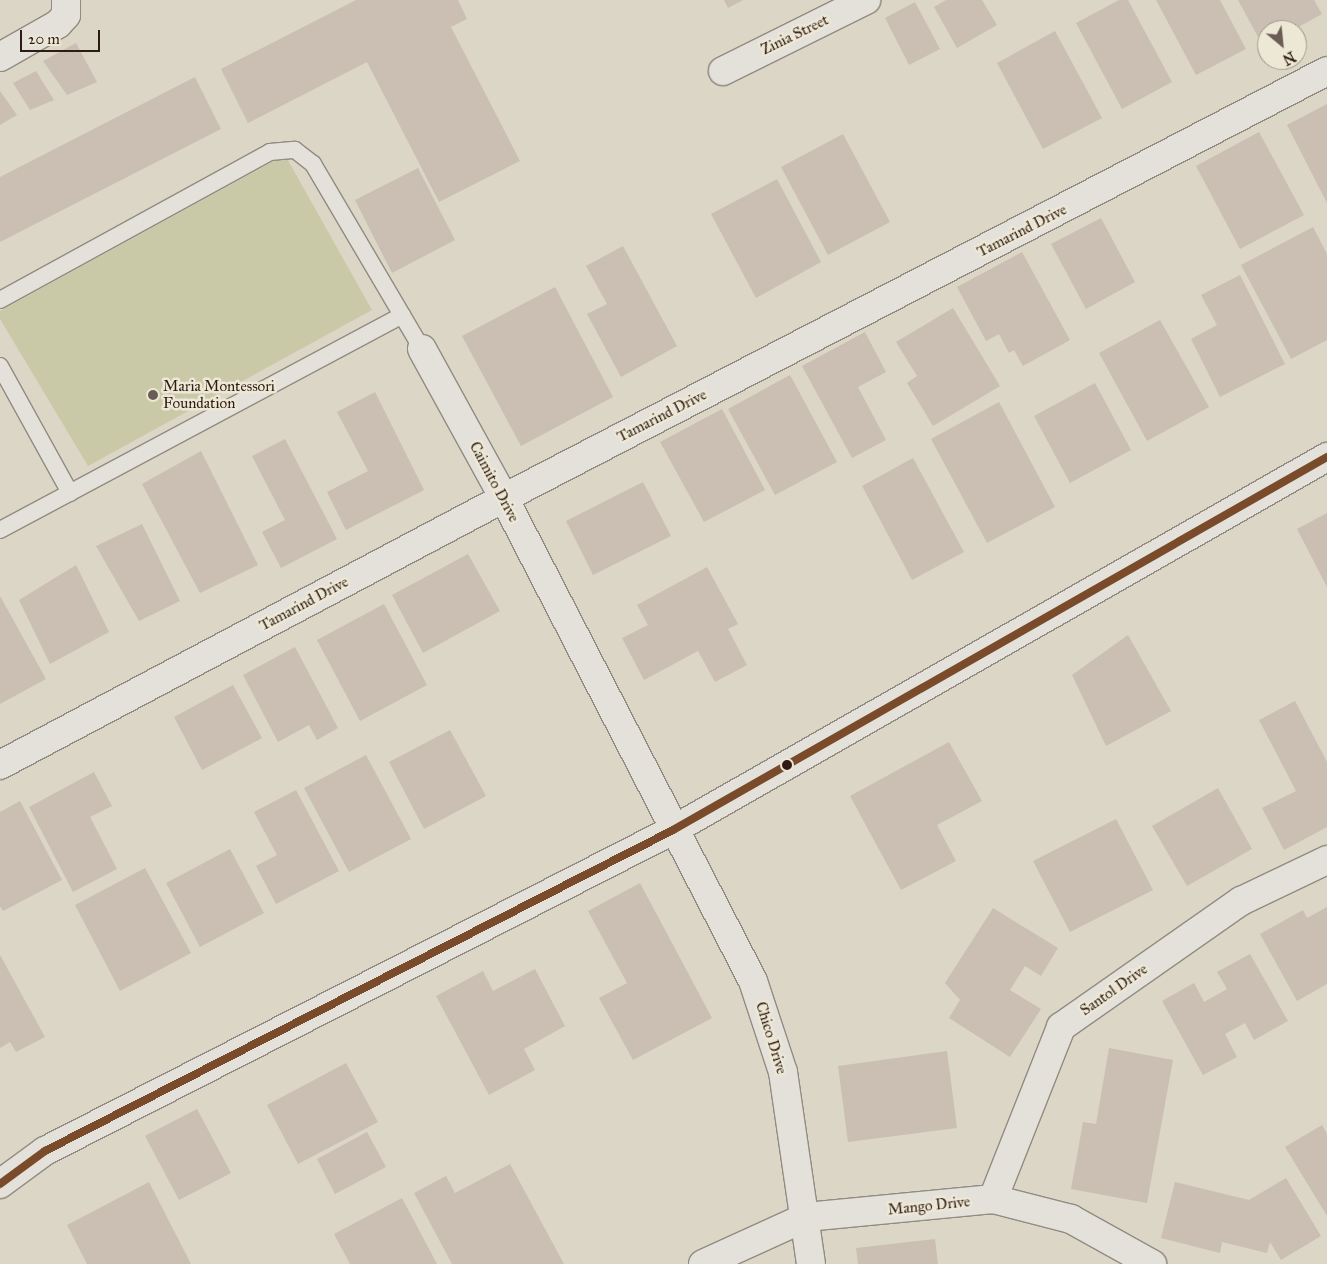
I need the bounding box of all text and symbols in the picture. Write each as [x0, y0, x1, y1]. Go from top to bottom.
street label: Zinia Street [758, 11, 832, 59]
scale bar [22, 20, 102, 52]
north arrow [1257, 20, 1307, 70]
text: 20 m [28, 30, 60, 48]
text: N [1280, 48, 1298, 68]
street label: Tamarind Drive [974, 201, 1070, 261]
place label: Maria Montessori Foundation [163, 377, 275, 412]
street label: Tamarind Drive [614, 386, 710, 446]
marker: Maria Montessori Foundation [147, 389, 159, 401]
street label: Caimito Drive [465, 439, 523, 525]
street label: Tamarind Drive [257, 573, 351, 635]
unlabelled marker [782, 760, 792, 770]
street label: Santol Drive [1077, 960, 1151, 1020]
street label: Chico Drive [751, 1000, 791, 1076]
street label: Mango Drive [887, 1193, 971, 1219]

